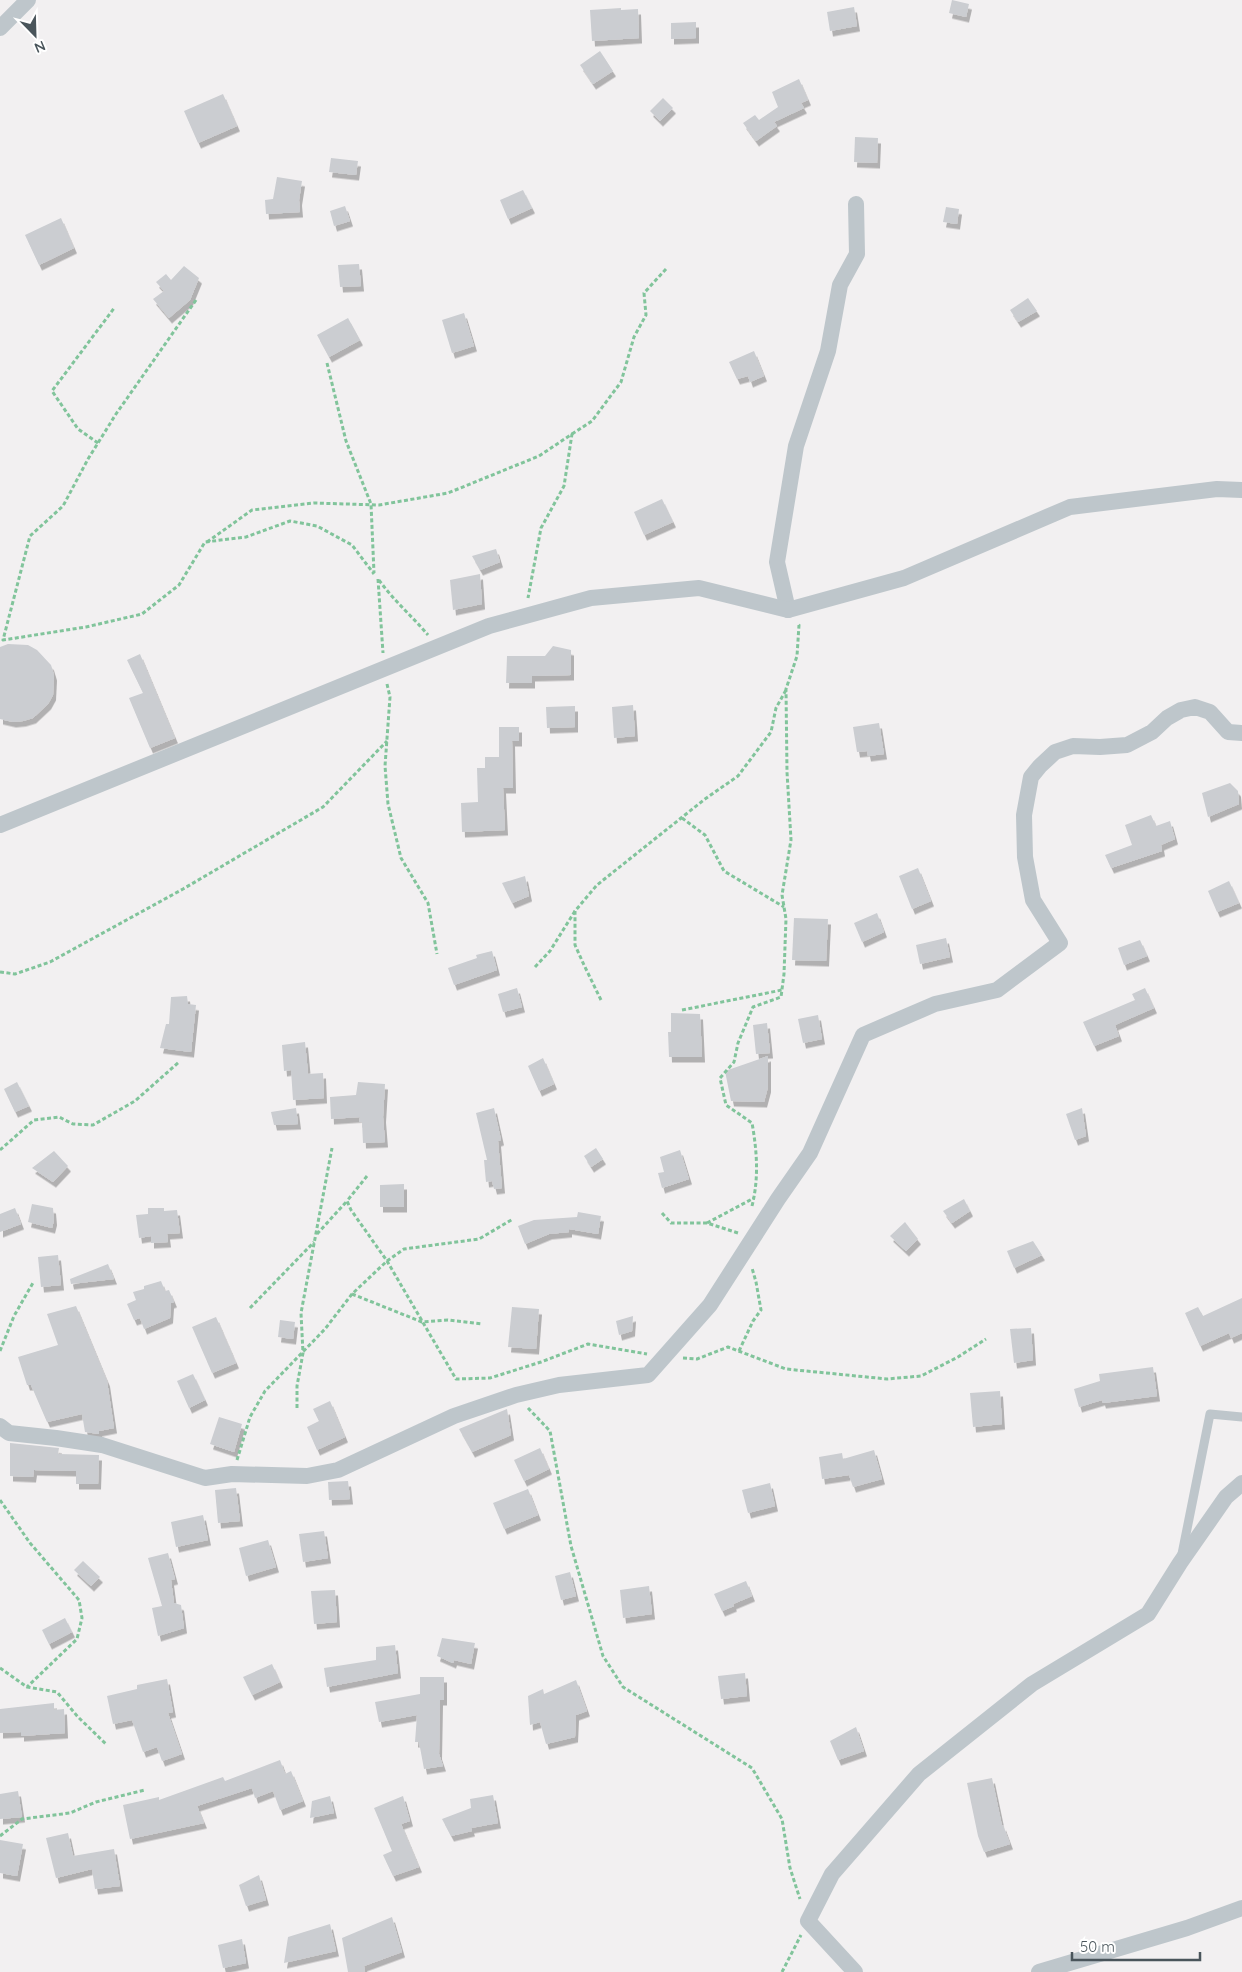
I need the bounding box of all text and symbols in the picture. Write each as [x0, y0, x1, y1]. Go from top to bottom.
north arrow [10, 10, 60, 60]
text: N [32, 37, 48, 57]
scale bar [1072, 1930, 1200, 1962]
text: 50 m [1080, 1937, 1115, 1956]

